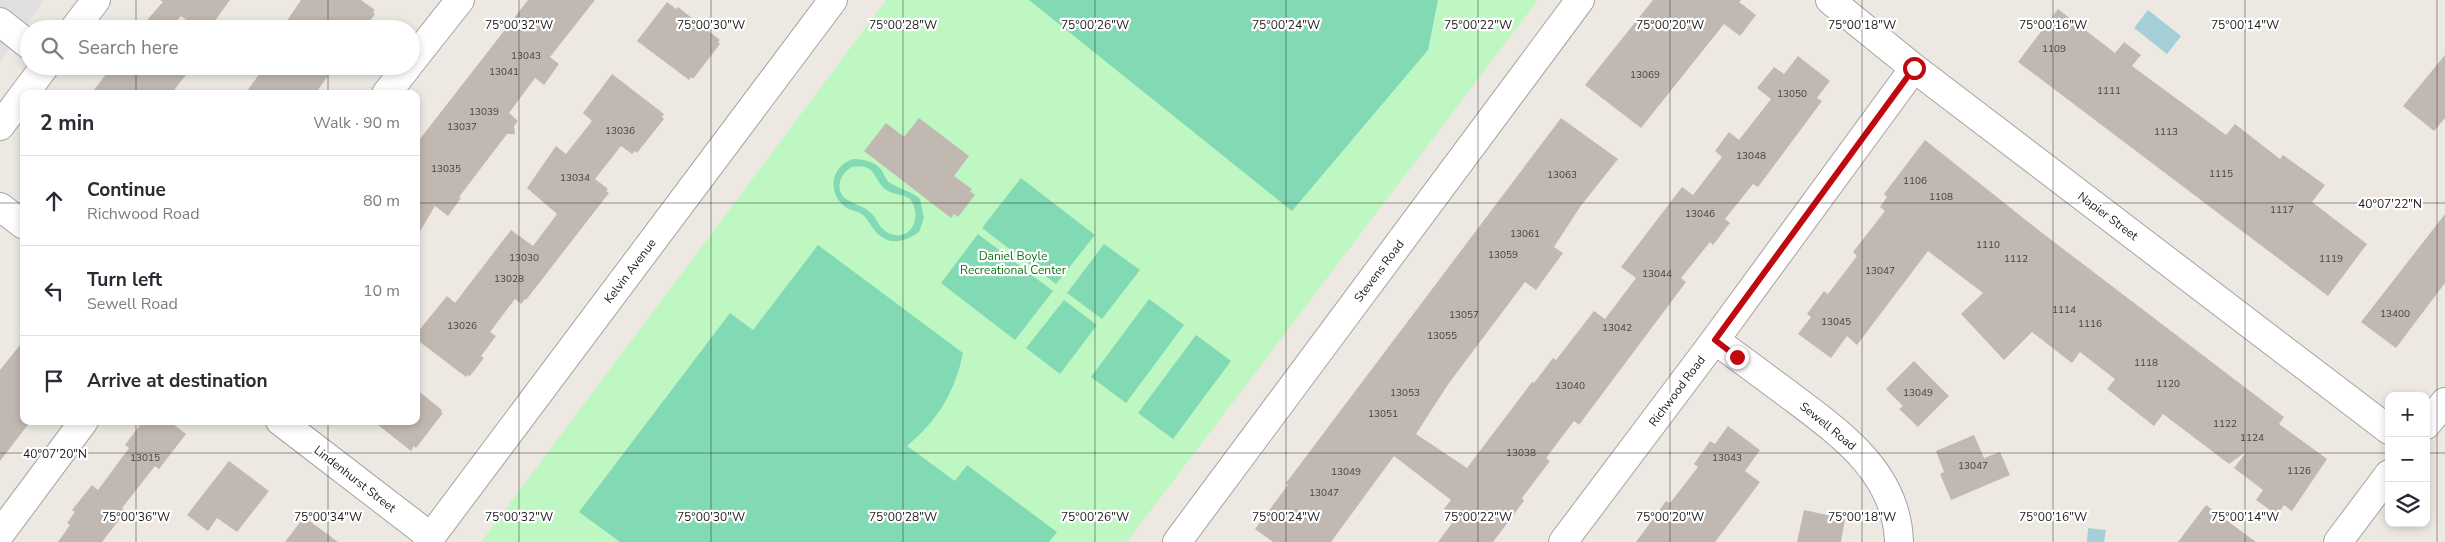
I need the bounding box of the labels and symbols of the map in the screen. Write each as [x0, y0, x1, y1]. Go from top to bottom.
text: 75°00'32"W [485, 17, 553, 33]
text: 75°00'30"W [677, 17, 745, 33]
text: 75°00'28"W [869, 17, 937, 33]
text: 75°00'26"W [1061, 17, 1129, 33]
text: 75°00'24"W [1252, 17, 1320, 33]
text: 75°00'22"W [1444, 17, 1512, 33]
text: 75°00'20"W [1636, 17, 1704, 33]
text: 75°00'18"W [1828, 17, 1896, 33]
text: 75°00'16"W [2019, 17, 2087, 33]
text: 75°00'14"W [2211, 17, 2279, 33]
house number: 1109 [2042, 42, 2066, 56]
house number: 13043 [511, 49, 541, 63]
route start [1903, 57, 1926, 80]
house number: 13041 [489, 65, 519, 79]
house number: 13069 [1630, 68, 1660, 82]
house number: 1111 [2097, 84, 2121, 98]
house number: 13050 [1777, 87, 1807, 101]
house number: 13039 [469, 105, 499, 119]
house number: 13037 [447, 120, 477, 134]
house number: 13036 [605, 124, 635, 138]
house number: 1113 [2154, 125, 2178, 139]
house number: 13048 [1736, 149, 1766, 163]
house number: 13035 [431, 162, 461, 176]
house number: 1115 [2209, 167, 2233, 181]
house number: 13063 [1547, 168, 1577, 182]
house number: 13034 [560, 171, 590, 185]
house number: 1106 [1903, 174, 1927, 188]
street label: Napier Street [2075, 188, 2142, 244]
house number: 1108 [1929, 190, 1953, 204]
text: 40°07'22"N [2358, 196, 2422, 212]
house number: 1117 [2270, 203, 2294, 217]
house number: 13046 [1685, 207, 1715, 221]
house number: 13061 [1510, 227, 1540, 241]
street label: Kelvin Avenue [600, 235, 660, 307]
street label: Stevens Road [1350, 237, 1408, 305]
house number: 1110 [1976, 238, 2000, 252]
park label: Daniel Boyle Recreational Center [960, 248, 1067, 278]
house number: 13059 [1488, 248, 1518, 262]
house number: 13030 [509, 251, 539, 265]
house number: 1112 [2004, 252, 2028, 266]
house number: 1119 [2319, 252, 2343, 266]
house number: 13047 [1865, 264, 1895, 278]
house number: 13044 [1642, 267, 1672, 281]
house number: 13028 [494, 272, 524, 286]
house number: 1114 [2052, 303, 2076, 317]
house number: 13400 [2380, 307, 2410, 321]
house number: 13057 [1449, 308, 1479, 322]
house number: 13045 [1821, 315, 1851, 329]
house number: 1116 [2078, 317, 2102, 331]
house number: 13026 [447, 319, 477, 333]
house number: 13042 [1602, 321, 1632, 335]
house number: 13055 [1427, 329, 1457, 343]
route end [1726, 346, 1749, 369]
street label: Richwood Road [1645, 352, 1709, 430]
house number: 1118 [2134, 356, 2158, 370]
house number: 1120 [2156, 377, 2180, 391]
house number: 13040 [1555, 379, 1585, 393]
house number: 13053 [1390, 386, 1420, 400]
house number: 13049 [1903, 386, 1933, 400]
street label: Sewell Road [1796, 398, 1860, 454]
house number: 13051 [1368, 407, 1398, 421]
house number: 1122 [2213, 417, 2237, 431]
house number: 1124 [2240, 431, 2264, 445]
street label: Lindenhurst Street [311, 442, 400, 517]
text: 40°07'20"N [23, 446, 87, 462]
house number: 13038 [1506, 446, 1536, 460]
house number: 13015 [130, 451, 160, 465]
house number: 13043 [1712, 451, 1742, 465]
house number: 13047 [1958, 459, 1988, 473]
house number: 1126 [2287, 464, 2311, 478]
house number: 13049 [1331, 465, 1361, 479]
house number: 13047 [1309, 486, 1339, 500]
text: 75°00'36"W [102, 509, 170, 525]
text: 75°00'34"W [294, 509, 362, 525]
text: 75°00'32"W [485, 509, 553, 525]
text: 75°00'30"W [677, 509, 745, 525]
text: 75°00'28"W [869, 509, 937, 525]
text: 75°00'26"W [1061, 509, 1129, 525]
text: 75°00'24"W [1252, 509, 1320, 525]
text: 75°00'22"W [1444, 509, 1512, 525]
text: 75°00'20"W [1636, 509, 1704, 525]
text: 75°00'18"W [1828, 509, 1896, 525]
text: 75°00'16"W [2019, 509, 2087, 525]
text: 75°00'14"W [2211, 509, 2279, 525]

